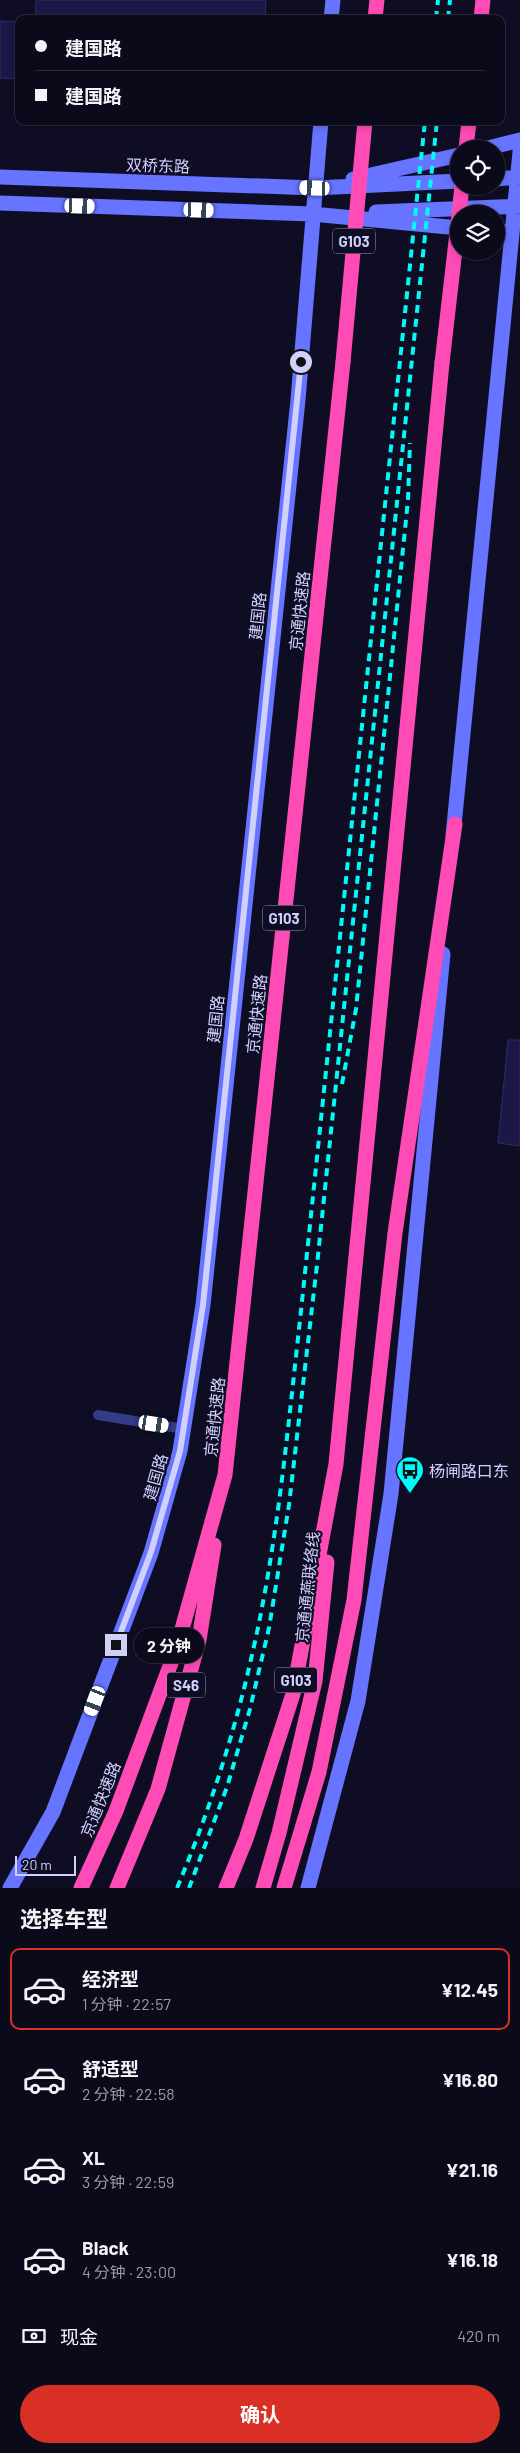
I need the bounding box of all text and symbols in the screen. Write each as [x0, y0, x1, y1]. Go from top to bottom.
text: 建国路 [65, 36, 122, 59]
text: 建国路 [65, 84, 122, 107]
map controls [450, 140, 505, 260]
button: locate [450, 140, 505, 195]
street label: 双桥东路 [126, 154, 190, 176]
car [299, 180, 330, 196]
car [64, 198, 95, 214]
car [183, 202, 214, 218]
button: layers [450, 205, 505, 260]
road number: G103 [333, 228, 375, 254]
route start [290, 351, 312, 373]
street label: 京通快速路 [285, 570, 313, 652]
street label: 建国路 [245, 591, 269, 641]
road number: G103 [263, 906, 305, 930]
street label: 京通快速路 [242, 973, 270, 1055]
street label: 建国路 [203, 994, 227, 1044]
street label: 京通快速路 [200, 1376, 228, 1458]
car [138, 1414, 169, 1434]
street label: 建国路 [139, 1451, 171, 1503]
bus stop icon: 杨闸路口东 [395, 1455, 425, 1494]
place label: 杨闸路口东 [429, 1461, 509, 1480]
street label: 京通通燕联络线 [292, 1530, 322, 1644]
callout: 2 分钟 [134, 1628, 204, 1662]
route end [105, 1634, 127, 1656]
text: 2 分钟 [147, 1636, 191, 1655]
road number: G103 [275, 1668, 317, 1692]
road number: S46 [167, 1672, 205, 1698]
car [82, 1684, 107, 1718]
street label: 京通快速路 [76, 1758, 124, 1840]
scale bar [15, 1853, 76, 1876]
text: 20 m [22, 1856, 52, 1873]
text: 选择车型 [20, 1905, 108, 1931]
icon: car [22, 1967, 67, 2012]
text: 经济型 [82, 1967, 139, 1990]
text: ¥12.45 [441, 1978, 498, 2001]
text: 1 分钟 · 22:57 [82, 1994, 171, 2013]
icon: car [22, 2057, 67, 2102]
text: 舒适型 [82, 2057, 139, 2080]
text: ¥16.80 [442, 2068, 498, 2091]
text: 2 分钟 · 22:58 [82, 2084, 175, 2103]
text: XL [82, 2146, 105, 2169]
icon: car [22, 2147, 67, 2192]
text: ¥21.16 [446, 2158, 498, 2181]
text: 3 分钟 · 22:59 [82, 2172, 174, 2191]
text: Black [82, 2236, 129, 2259]
icon: car [22, 2237, 67, 2282]
text: ¥16.18 [446, 2248, 498, 2271]
text: 4 分钟 · 23:00 [82, 2262, 176, 2281]
icon: cash [20, 2322, 48, 2350]
text: 现金 [60, 2325, 98, 2348]
text: 420 m [457, 2326, 500, 2345]
button: 确认 [20, 2385, 500, 2443]

